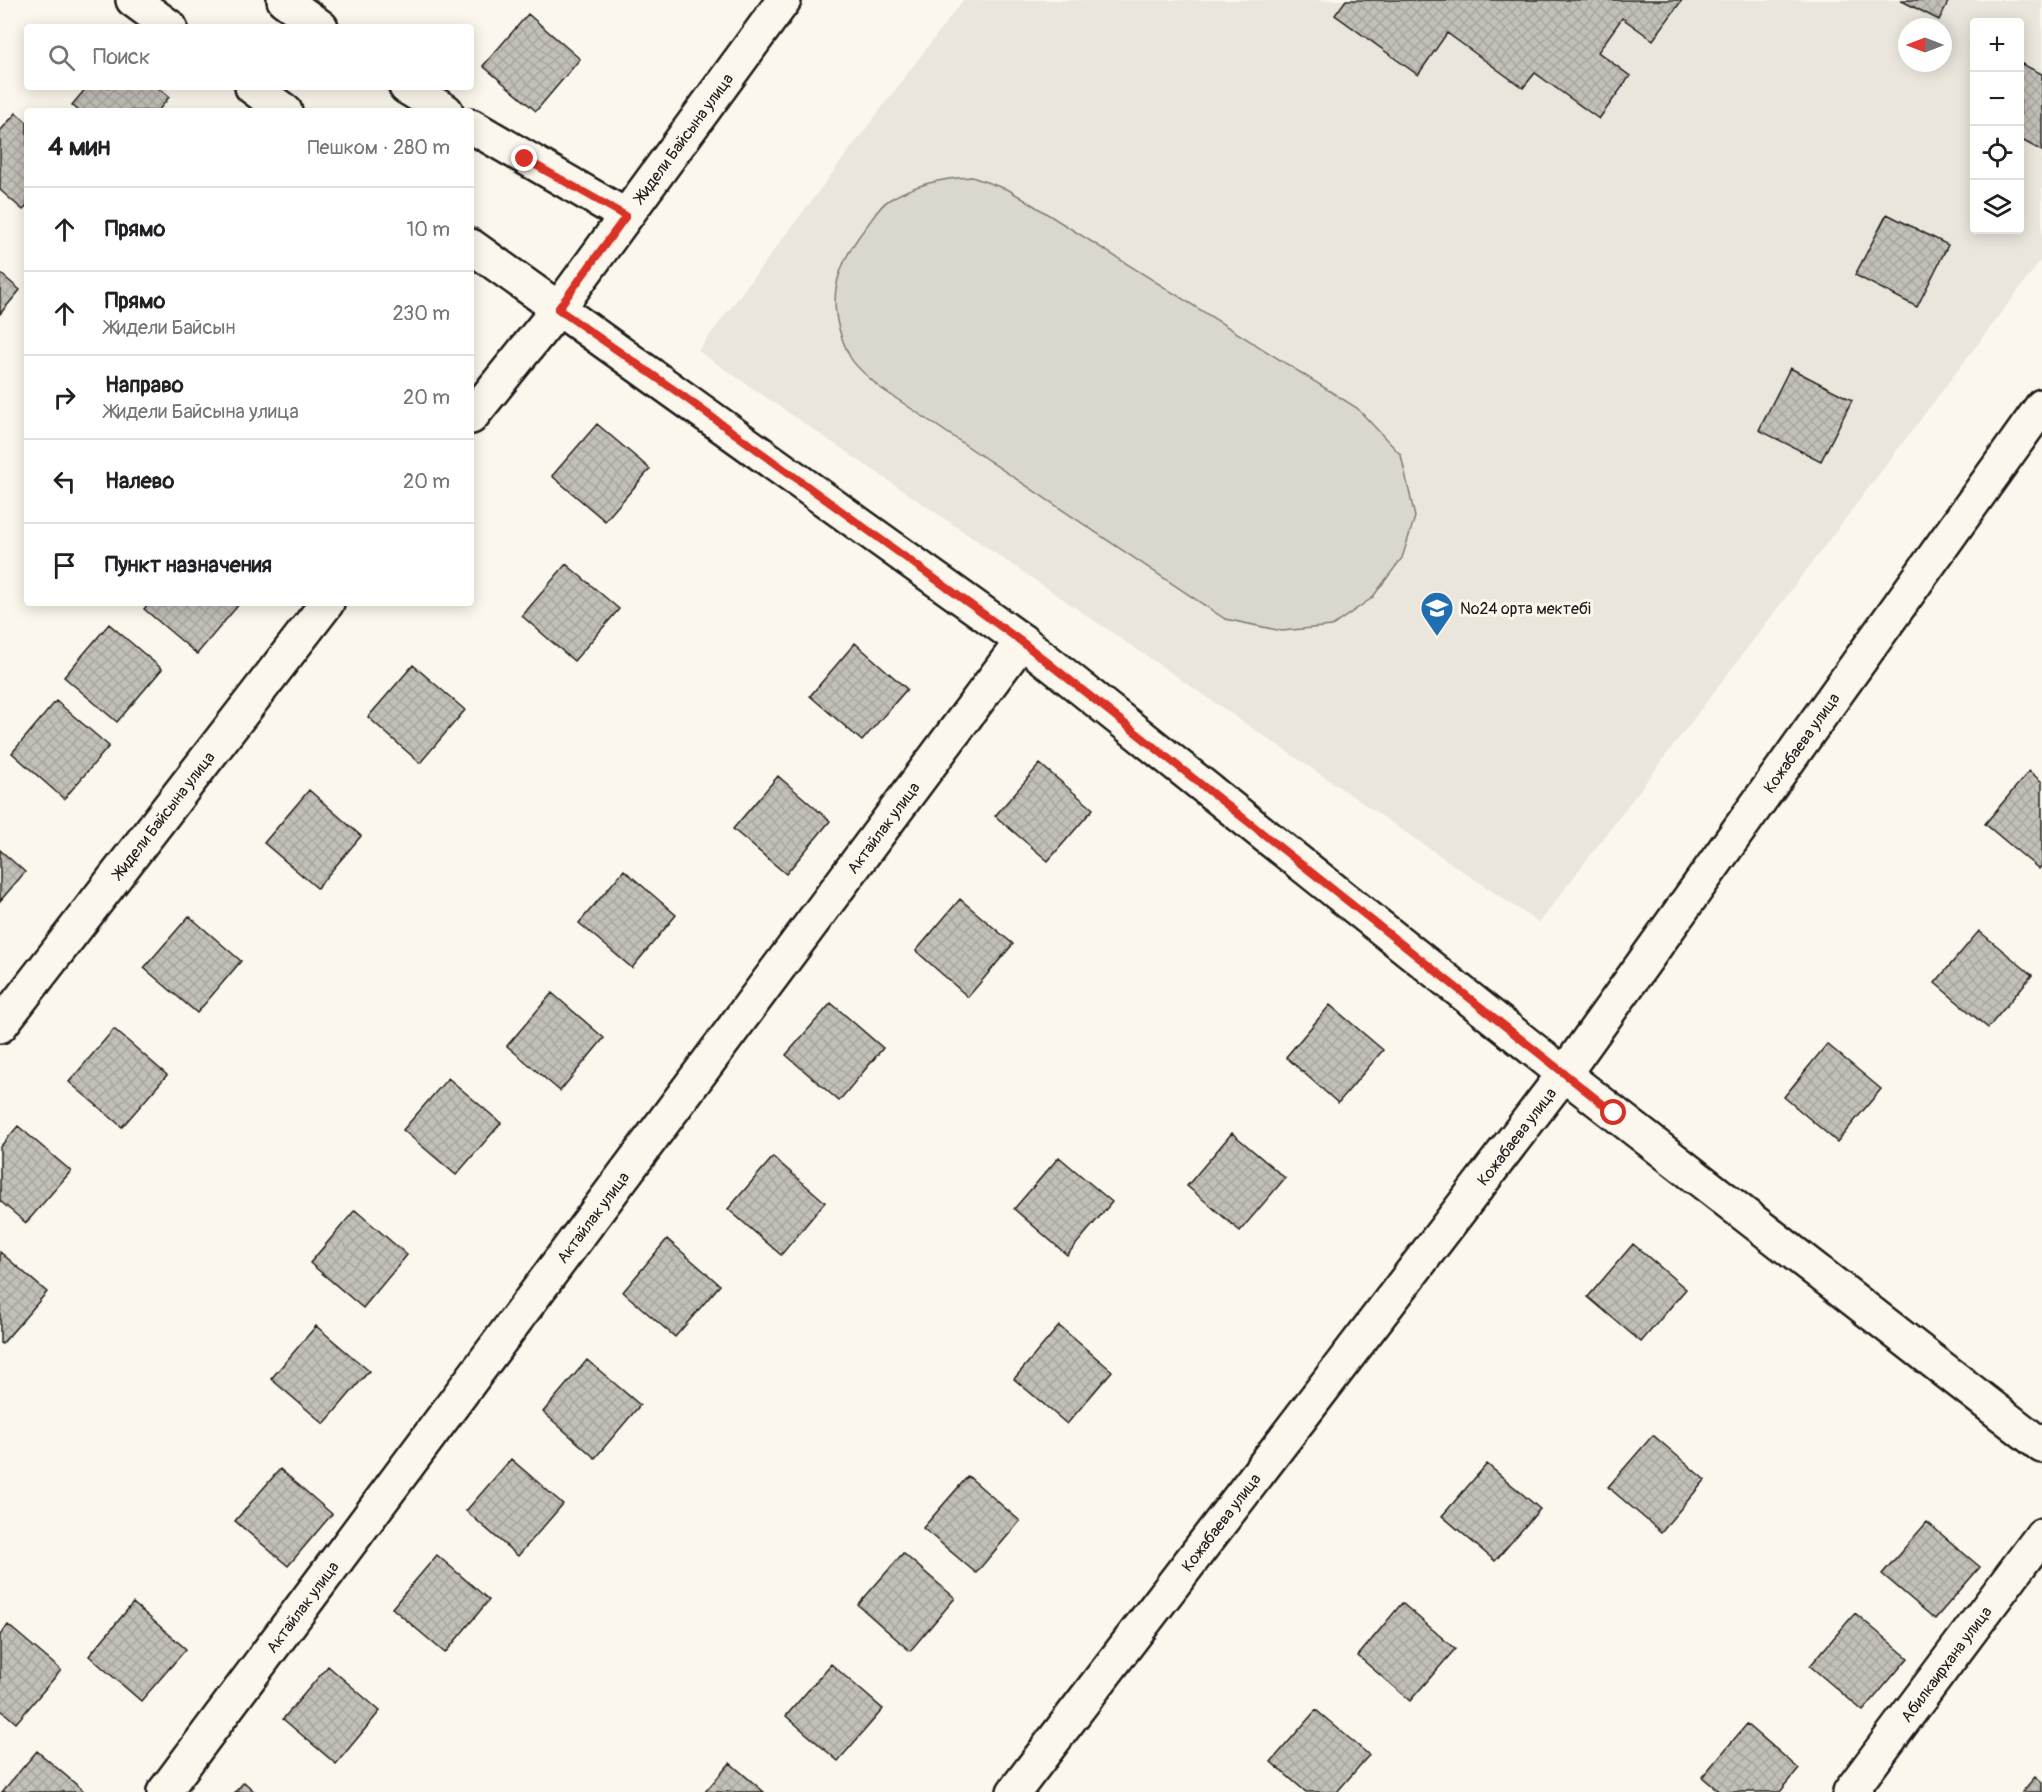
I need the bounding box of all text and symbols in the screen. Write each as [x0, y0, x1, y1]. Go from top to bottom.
north arrow [1898, 18, 1952, 72]
map controls [1970, 18, 2024, 234]
button: + [1970, 18, 2024, 72]
search box [24, 24, 474, 90]
icon: search [45, 41, 78, 74]
text: Поиск [93, 43, 150, 71]
street label: Жидели Байсына улица [628, 70, 738, 209]
button: − [1970, 72, 2024, 126]
button: locate [1970, 126, 2024, 180]
text: 4 мин [48, 131, 110, 163]
text: Пешком · 280 m [308, 135, 450, 160]
route end [511, 145, 537, 171]
button: layers [1970, 180, 2024, 234]
icon: ahead [48, 213, 81, 246]
text: Прямо [105, 215, 165, 243]
text: 10 m [406, 217, 450, 242]
text: Прямо [105, 287, 165, 315]
icon: ahead [48, 297, 81, 330]
text: 230 m [393, 301, 450, 326]
text: Жидели Байсын [105, 315, 235, 340]
text: Направо [105, 371, 184, 399]
icon: right [48, 381, 81, 414]
text: 20 m [403, 385, 450, 410]
text: Жидели Байсына улица [105, 399, 299, 424]
icon: left [48, 465, 81, 498]
text: Налево [105, 467, 174, 495]
text: 20 m [403, 469, 450, 494]
icon: arrive [48, 549, 81, 582]
text: Пункт назначения [105, 551, 272, 579]
school or university icon: №24 орта мектебі [1419, 590, 1455, 637]
place label: №24 орта мектебі [1460, 599, 1591, 619]
street label: Кожабаева улица [1759, 689, 1845, 797]
street label: Жидели Байсына улица [107, 748, 219, 885]
street label: Актайлак улица [843, 778, 924, 878]
street label: Кожабаева улица [1473, 1084, 1561, 1190]
route start [1600, 1099, 1626, 1125]
street label: Актайлак улица [553, 1168, 634, 1268]
street label: Кожабаева улица [1178, 1470, 1265, 1576]
street label: Актайлак улица [262, 1558, 344, 1657]
street label: Абилкаирхана улица [1897, 1602, 1996, 1726]

